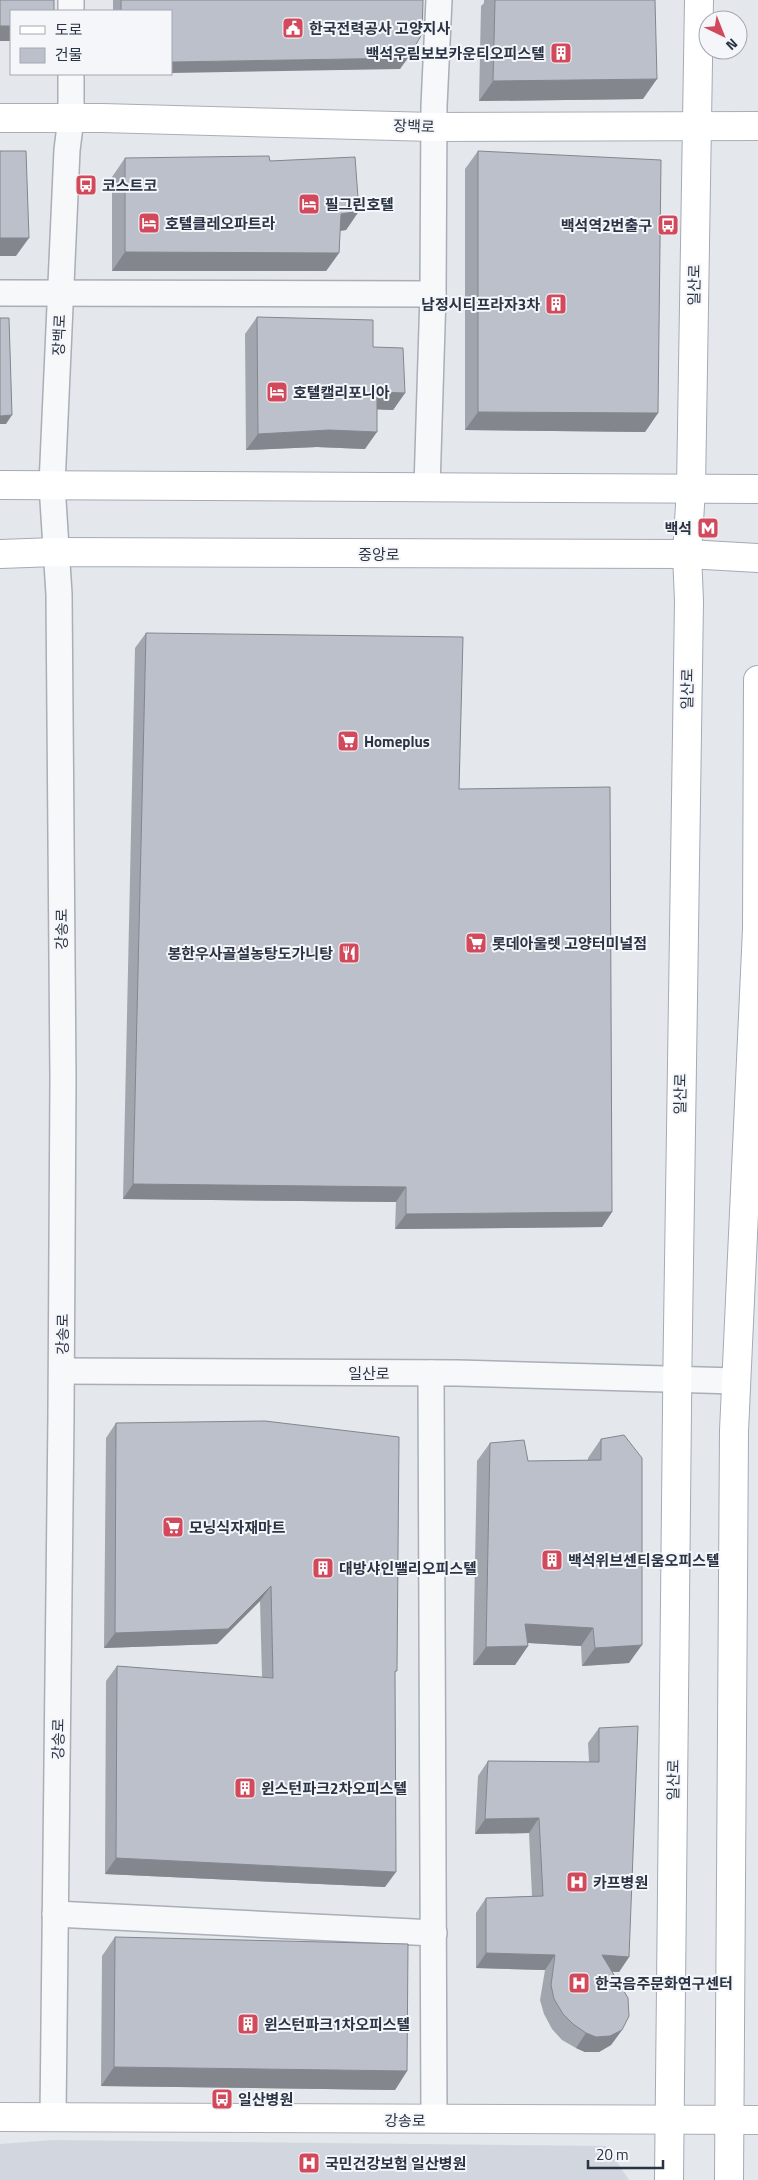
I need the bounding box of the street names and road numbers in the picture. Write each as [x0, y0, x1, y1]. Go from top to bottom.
street label: 장백로 [393, 114, 435, 138]
street label: 일산로 [682, 264, 706, 306]
street label: 장백로 [47, 314, 71, 356]
street label: 중앙로 [358, 543, 400, 566]
street label: 일산로 [675, 668, 699, 710]
street label: 강송로 [50, 908, 73, 950]
street label: 일산로 [668, 1073, 692, 1115]
street label: 강송로 [51, 1313, 74, 1355]
street label: 일산로 [348, 1362, 390, 1385]
street label: 강송로 [46, 1718, 70, 1760]
street label: 일산로 [661, 1759, 685, 1801]
street label: 강송로 [384, 2109, 426, 2132]

